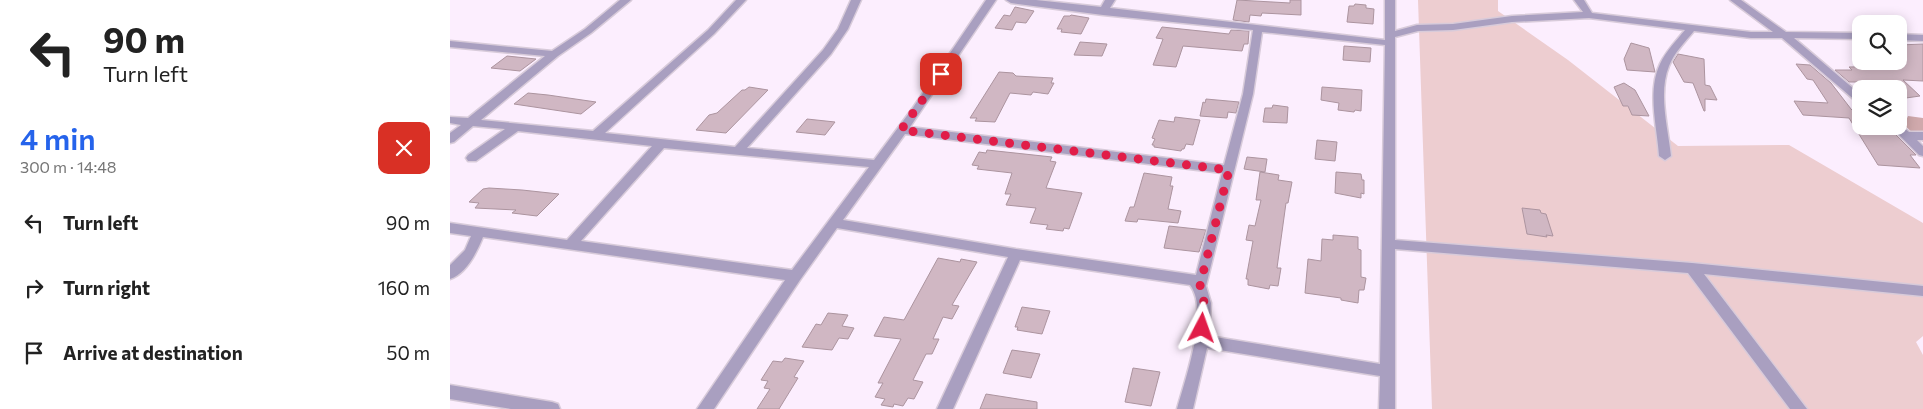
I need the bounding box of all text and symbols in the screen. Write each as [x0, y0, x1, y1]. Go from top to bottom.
map controls [1852, 15, 1907, 135]
button: search [1852, 15, 1907, 70]
text: 90 m [103, 17, 185, 60]
icon: left [20, 20, 85, 85]
pin [920, 53, 962, 95]
text: Turn left [103, 60, 188, 87]
icon: arrive [927, 60, 955, 88]
button: layers [1852, 80, 1907, 135]
text: 4 min [20, 119, 96, 156]
button: close [378, 122, 430, 174]
text: 300 m · 14:48 [20, 157, 116, 176]
icon: left [20, 209, 48, 237]
text: Turn left [63, 211, 138, 234]
text: 90 m [386, 211, 430, 234]
icon: right [20, 274, 48, 302]
text: Turn right [63, 276, 150, 299]
text: 160 m [378, 276, 430, 299]
position arrow [1175, 301, 1227, 353]
icon: arrive [20, 339, 48, 367]
text: Arrive at destination [63, 341, 243, 364]
text: 50 m [386, 341, 430, 364]

